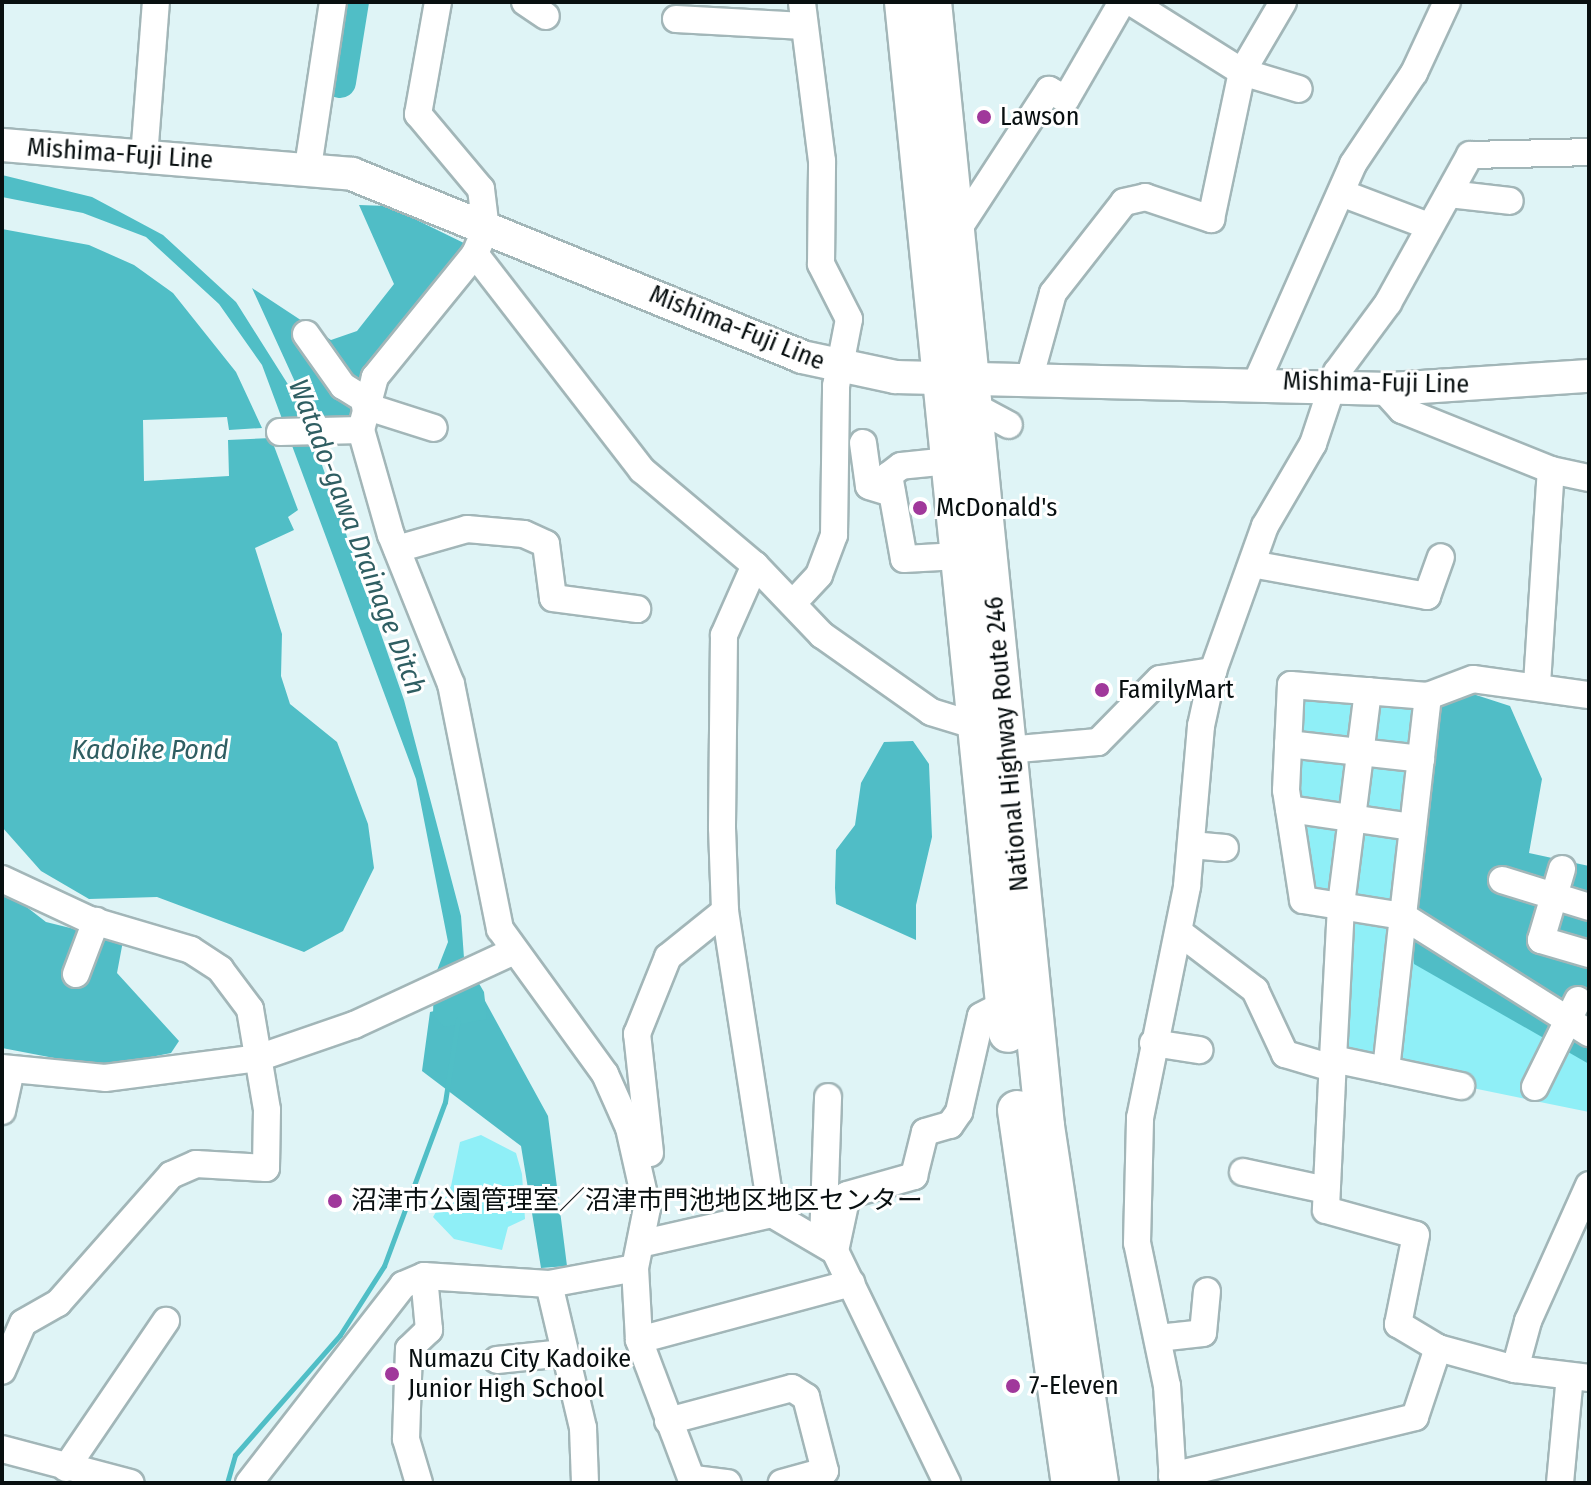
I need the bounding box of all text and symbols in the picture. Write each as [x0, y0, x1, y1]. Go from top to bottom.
place label: Lawson [1000, 101, 1079, 133]
marker: Lawson [975, 108, 993, 126]
street label: Mishima-Fuji Line [26, 132, 214, 176]
street label: Mishima-Fuji Line [645, 279, 829, 377]
street label: Mishima-Fuji Line [1283, 366, 1469, 400]
water label: Watado-gawa Drainage Ditch [281, 374, 433, 700]
place label: McDonald's [936, 492, 1057, 524]
marker: McDonald's [911, 499, 929, 517]
street label: National Highway Route 246 [979, 595, 1035, 893]
place label: FamilyMart [1118, 674, 1234, 706]
marker: FamilyMart [1093, 681, 1111, 699]
water label: Kadoike Pond [72, 733, 228, 767]
place label: 沼津市公園管理室／沼津市門池地区地区センター [351, 1185, 923, 1217]
marker: 沼津市公園管理室／沼津市門池地区地区センター [326, 1192, 344, 1210]
place label: Numazu City Kadoike Junior High School [408, 1343, 631, 1404]
marker: Numazu City Kadoike Junior High School [383, 1365, 401, 1383]
place label: 7-Eleven [1029, 1370, 1119, 1402]
marker: 7-Eleven [1004, 1377, 1022, 1395]

